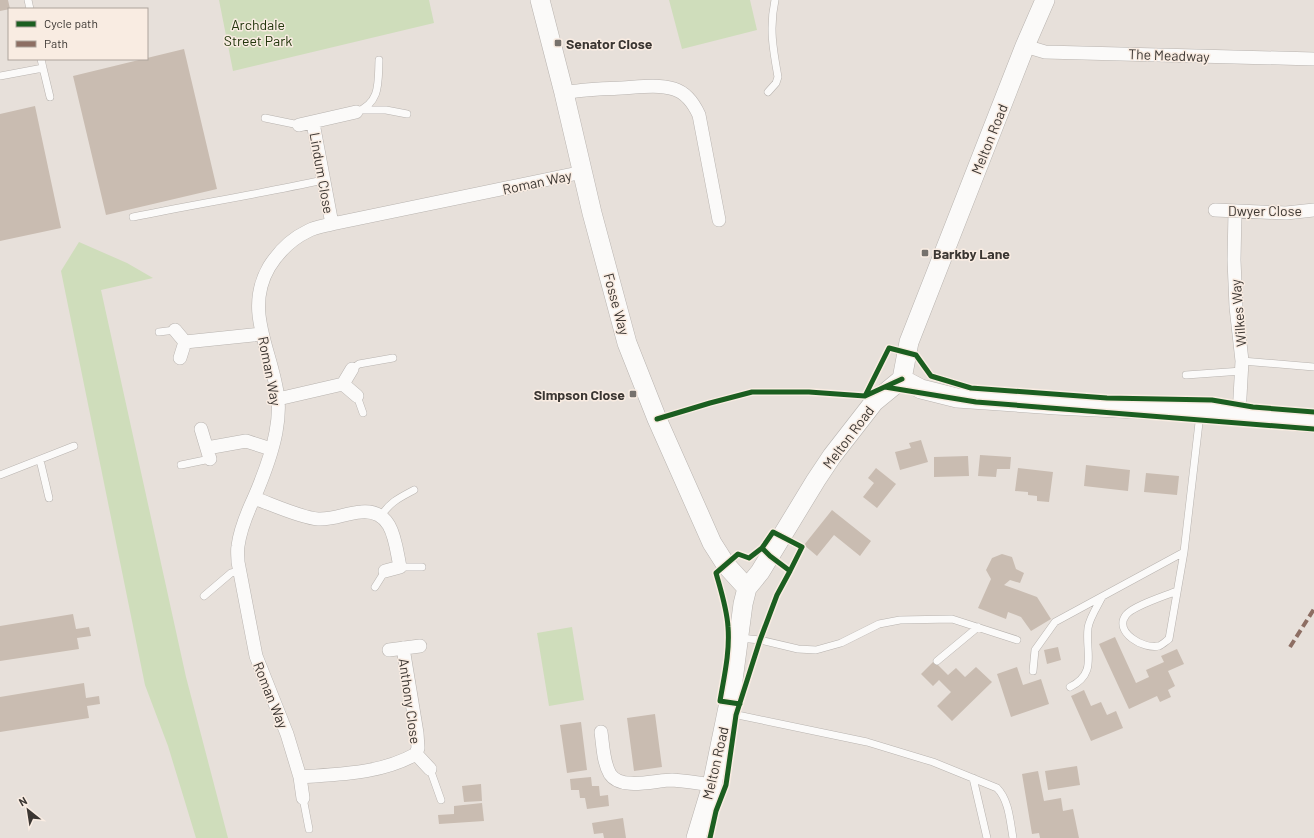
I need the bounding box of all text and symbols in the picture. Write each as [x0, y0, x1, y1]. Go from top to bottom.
legend [8, 8, 148, 60]
text: Cycle path [44, 16, 98, 30]
park label: Archdale Street Park [224, 16, 292, 49]
place label: Senator Close [566, 35, 653, 52]
text: Path [44, 36, 68, 50]
marker: Senator Close [553, 38, 563, 48]
street label: The Meadway [1128, 45, 1210, 65]
street label: Melton Road [967, 101, 1011, 177]
street label: Lindum Close [307, 131, 337, 215]
street label: Roman Way [501, 166, 574, 198]
street label: Dwyer Close [1228, 202, 1302, 219]
place label: Barkby Lane [933, 245, 1010, 262]
marker: Barkby Lane [920, 248, 930, 258]
street label: Fosse Way [601, 271, 634, 337]
street label: Wilkes Way [1227, 278, 1249, 348]
street label: Roman Way [255, 335, 285, 408]
place label: Simpson Close [534, 386, 625, 403]
marker: Simpson Close [628, 389, 638, 399]
street label: Melton Road [819, 402, 877, 472]
street label: Anthony Close [396, 657, 424, 745]
street label: Roman Way [250, 659, 292, 731]
street label: Melton Road [698, 725, 732, 801]
north arrow [8, 790, 48, 830]
text: N [16, 793, 29, 808]

